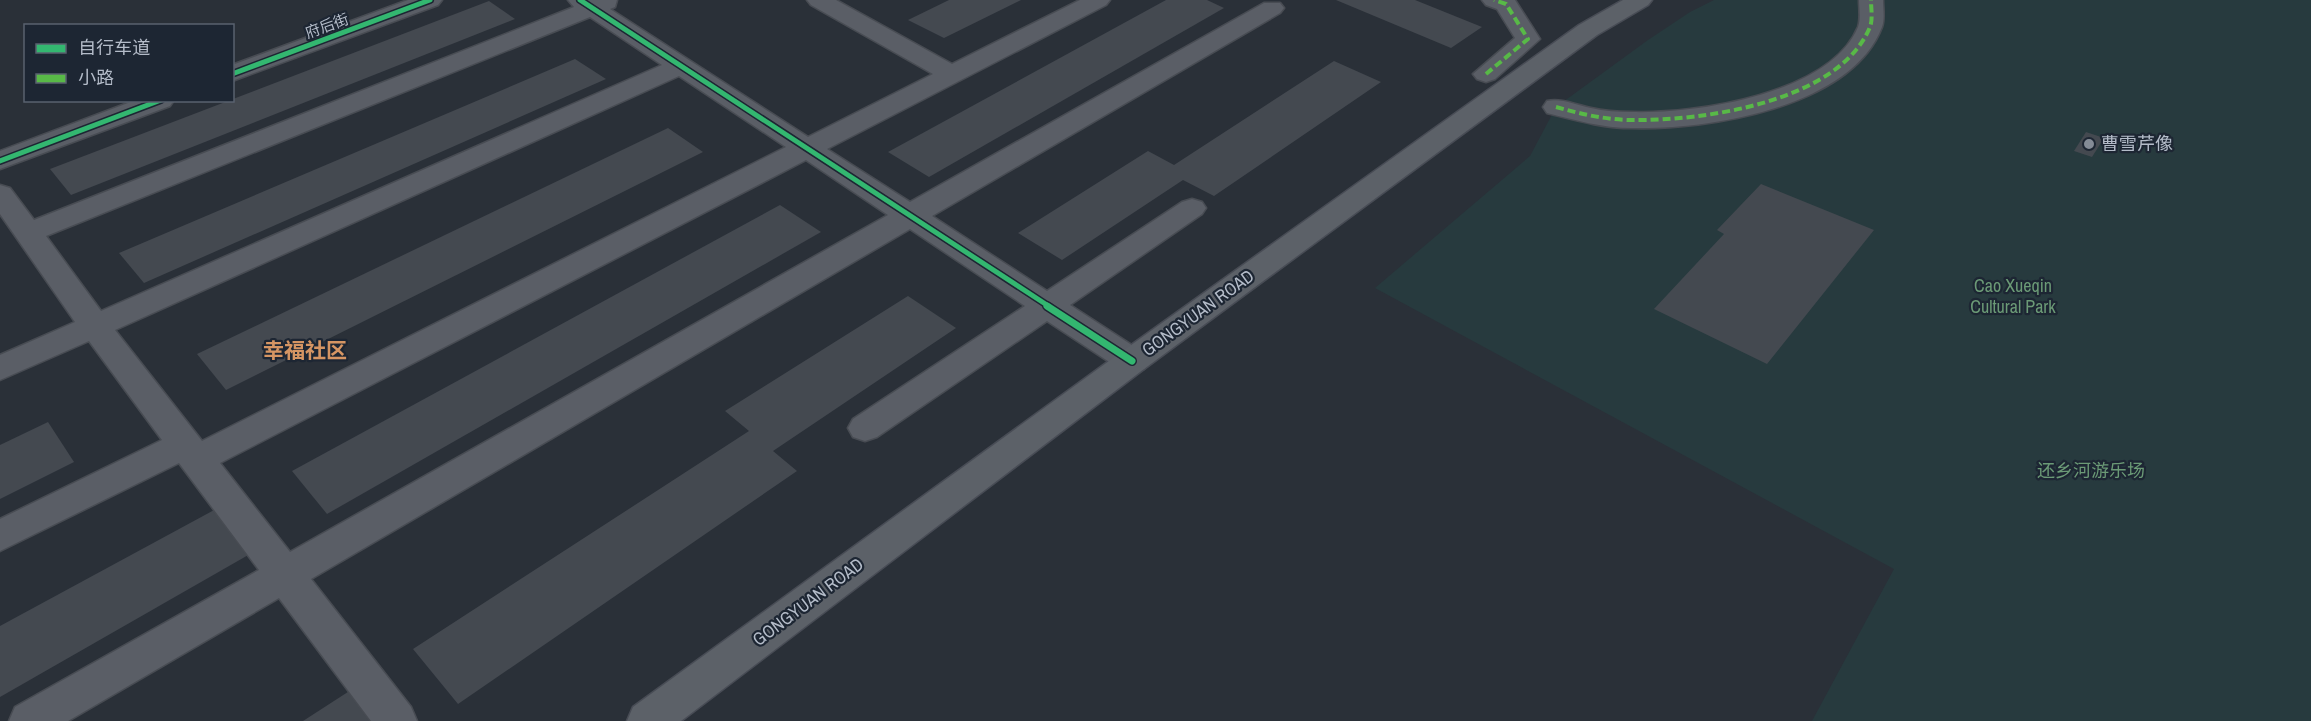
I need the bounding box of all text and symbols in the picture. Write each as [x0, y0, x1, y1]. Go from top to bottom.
street label: 府后街 [302, 8, 352, 43]
legend [24, 24, 234, 102]
text: 自行车道 [78, 35, 150, 60]
text: 小路 [78, 65, 114, 90]
place label: 曹雪芹像 [2101, 131, 2173, 156]
marker: 曹雪芹像 [2082, 137, 2096, 151]
street label: GONGYUAN ROAD [1137, 263, 1259, 362]
park label: Cao Xueqin Cultural Park [1970, 273, 2056, 319]
district label: 幸福社区 [263, 336, 347, 365]
park label: 还乡河游乐场 [2037, 458, 2145, 483]
street label: GONGYUAN ROAD [747, 552, 868, 652]

